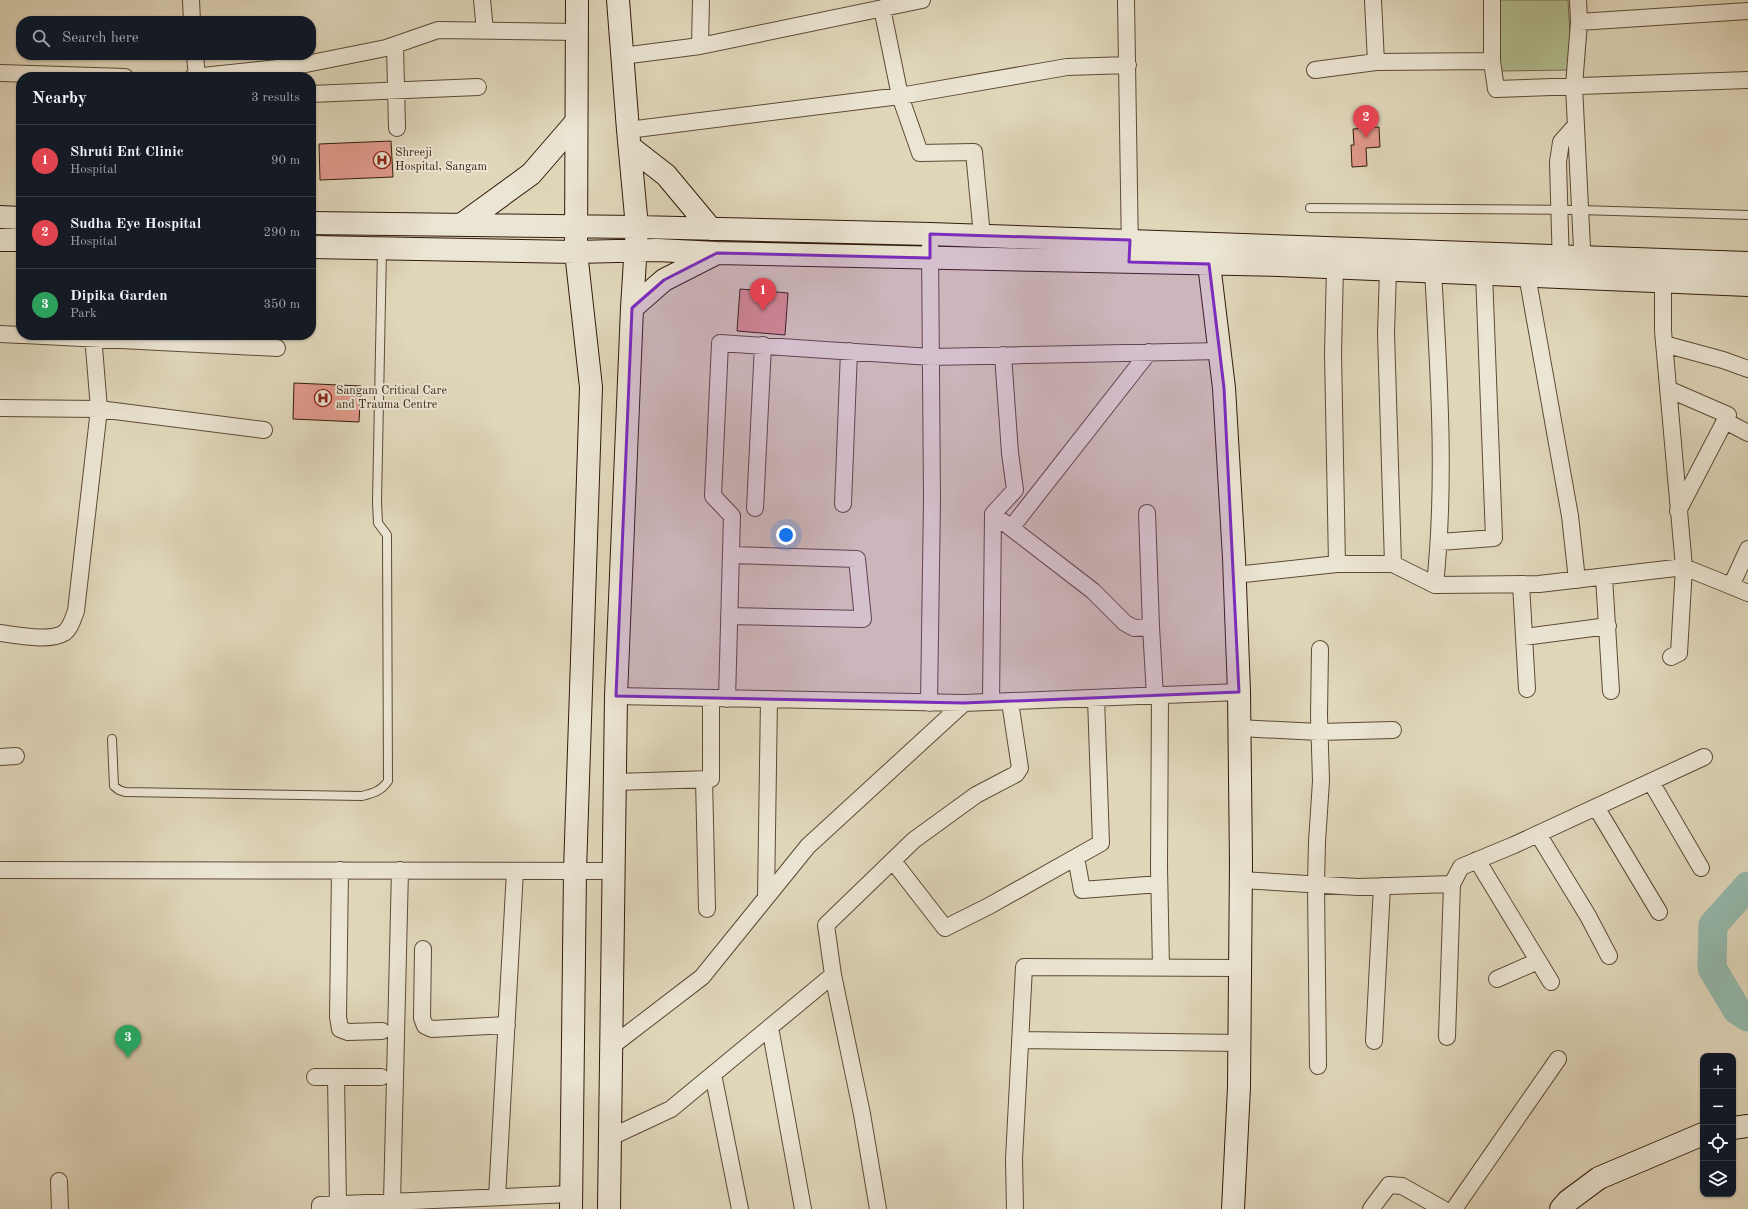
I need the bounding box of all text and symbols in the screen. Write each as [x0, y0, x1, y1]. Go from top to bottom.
search box [16, 16, 316, 60]
icon: search [30, 27, 52, 49]
text: Search here [62, 31, 139, 46]
text: Nearby [32, 90, 87, 107]
text: 3 results [251, 91, 300, 104]
pin: 2 [1353, 105, 1379, 138]
text: Shruti Ent Clinic [70, 145, 184, 160]
place label: Shreeji Hospital, Sangam [395, 147, 487, 173]
hospital icon: Shreeji Hospital, Sangam [372, 150, 392, 170]
text: 1 [41, 154, 49, 167]
text: 90 m [271, 154, 300, 167]
text: Hospital [70, 163, 117, 176]
text: Sudha Eye Hospital [70, 217, 201, 232]
text: 2 [41, 226, 49, 239]
text: 290 m [263, 226, 300, 239]
text: Hospital [70, 235, 117, 248]
pin: 1 [750, 278, 776, 311]
text: Dipika Garden [70, 289, 167, 304]
text: 3 [41, 298, 49, 311]
text: 350 m [263, 298, 300, 311]
text: Park [70, 307, 97, 320]
place label: Sangam Critical Care and Trauma Centre [336, 385, 447, 411]
hospital icon: Sangam Critical Care and Trauma Centre [313, 388, 333, 408]
your location [776, 525, 796, 545]
pin: 3 [115, 1025, 141, 1058]
map controls [1700, 1053, 1736, 1197]
button: + [1700, 1053, 1736, 1089]
button: − [1700, 1089, 1736, 1125]
button: locate [1700, 1125, 1736, 1161]
button: layers [1700, 1161, 1736, 1197]

